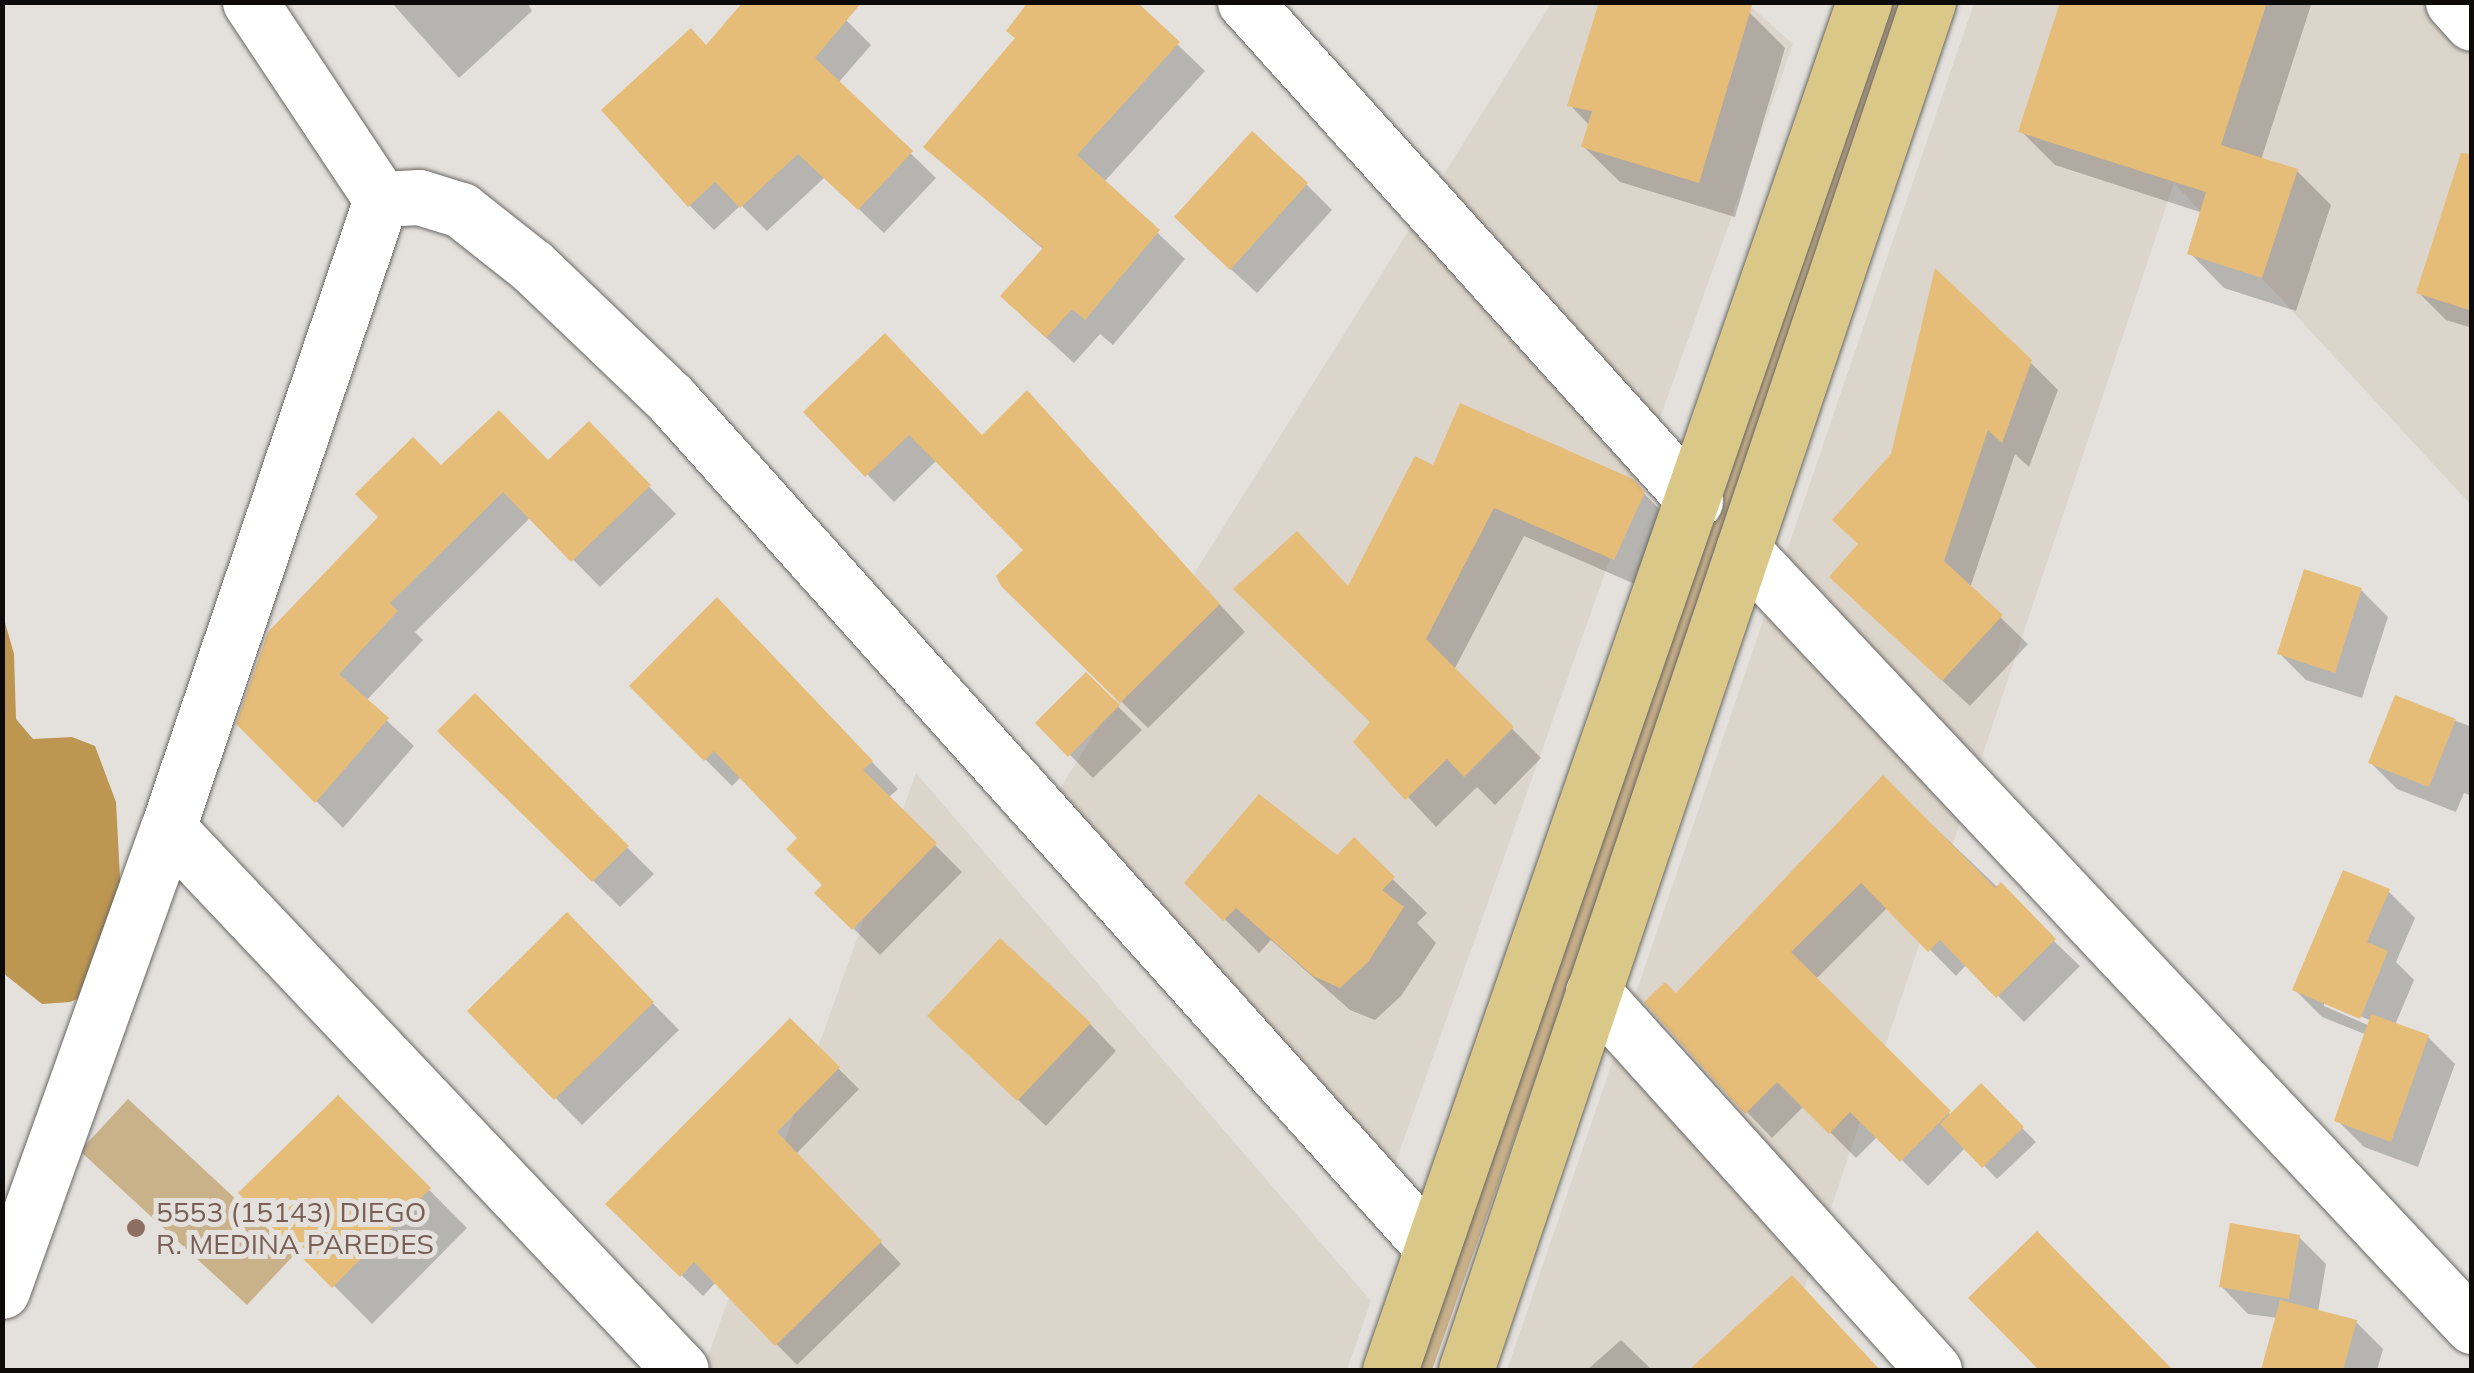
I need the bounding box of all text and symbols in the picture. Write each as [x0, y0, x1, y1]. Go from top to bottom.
place label: 5553 (15143) DIEGO R. MEDINA PAREDES [156, 1195, 434, 1261]
marker: 5553 (15143) DIEGO R. MEDINA PAREDES [125, 1217, 147, 1239]

